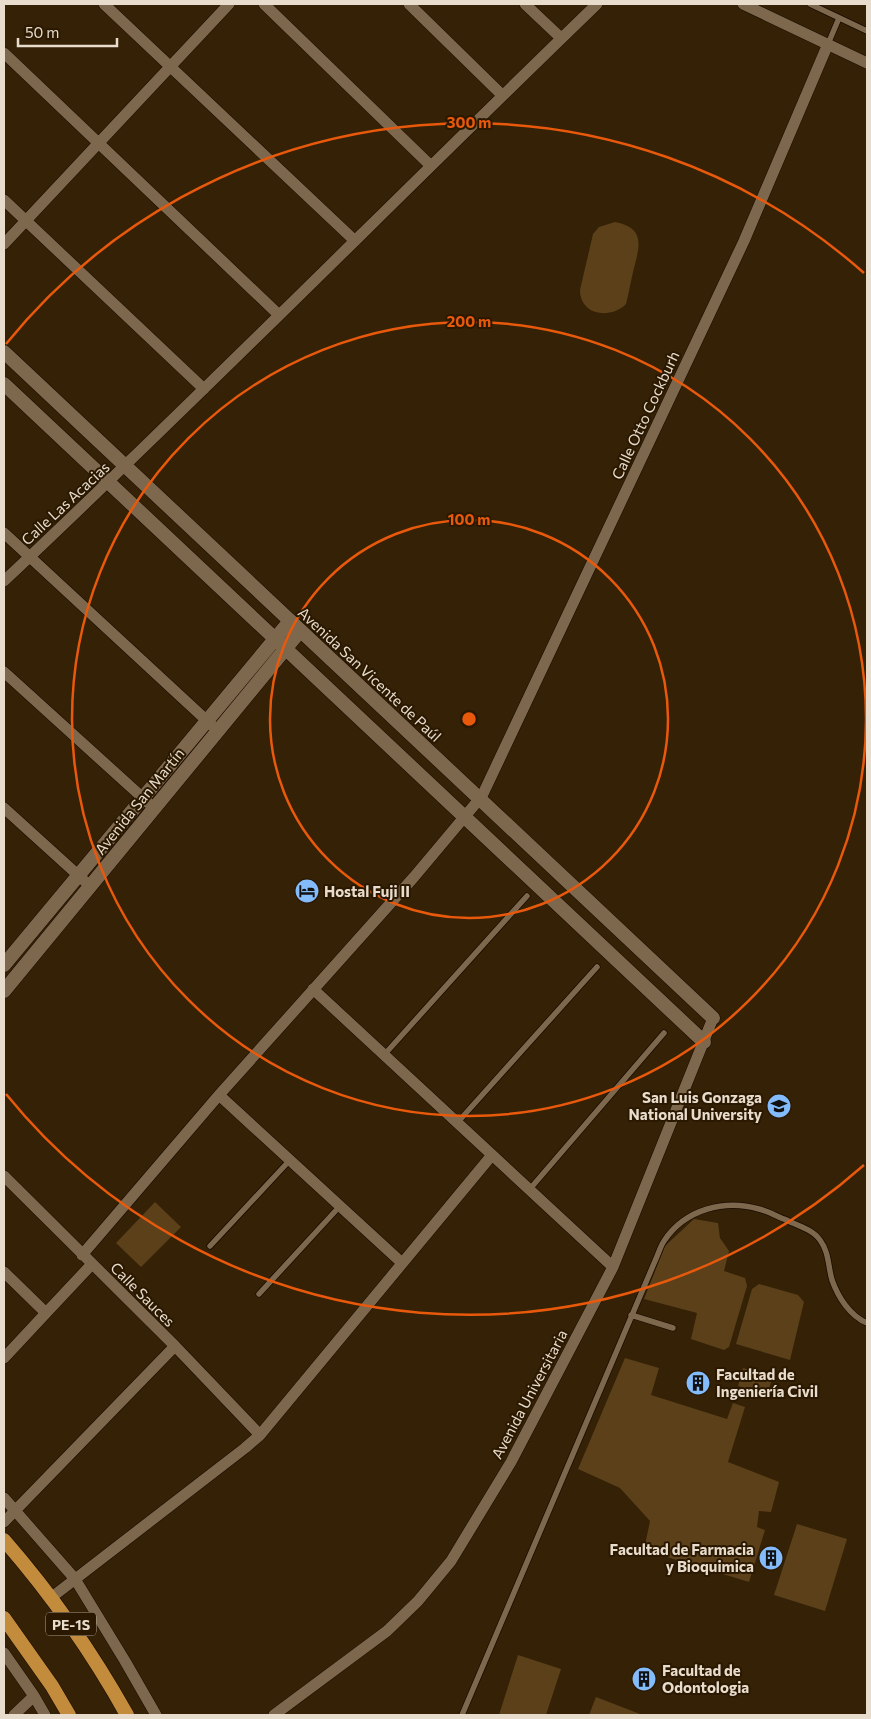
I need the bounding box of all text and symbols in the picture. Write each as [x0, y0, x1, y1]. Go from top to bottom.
scale bar [18, 15, 116, 47]
text: 50 m [25, 23, 59, 41]
text: 300 m [447, 113, 491, 131]
text: 200 m [447, 312, 491, 330]
street label: Calle Otto Cockburh [607, 348, 683, 482]
street label: Calle Las Acacias [17, 457, 113, 548]
text: 100 m [448, 510, 490, 528]
street label: Avenida San Vicente de Paúl [295, 603, 445, 745]
centre of rings [460, 710, 478, 728]
street label: Avenida San Martín [91, 744, 187, 858]
hotel icon: Hostal Fuji II [294, 878, 320, 904]
place label: Hostal Fuji II [324, 882, 410, 900]
place label: San Luis Gonzaga National University [629, 1088, 763, 1123]
school or university icon: San Luis Gonzaga National University [766, 1093, 792, 1119]
street label: Calle Sauces [107, 1258, 179, 1330]
street label: Avenida Universitaria [487, 1326, 571, 1462]
place label: Facultad de Ingeniería Civil [716, 1365, 818, 1400]
building icon: Facultad de Ingeniería Civil [685, 1370, 711, 1396]
place label: Facultad de Farmacia y Bioquimica [610, 1540, 754, 1575]
building icon: Facultad de Farmacia y Bioquimica [758, 1545, 784, 1571]
road number: PE-1S [46, 1612, 96, 1636]
place label: Facultad de Odontologia [662, 1661, 749, 1696]
building icon: Facultad de Odontologia [631, 1666, 657, 1692]

